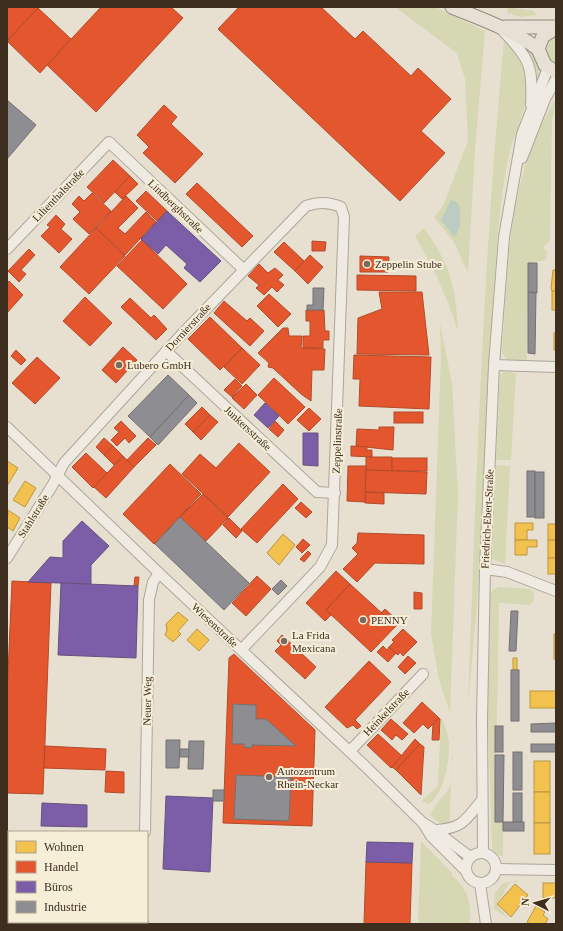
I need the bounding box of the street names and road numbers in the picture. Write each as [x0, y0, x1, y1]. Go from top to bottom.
street label: Lilienthalstraße [30, 166, 86, 224]
street label: Lindberghstraße [146, 177, 206, 235]
street label: Dornierstraße [163, 301, 213, 353]
street label: Junkersstraße [222, 403, 274, 453]
street label: Zeppelinstraße [330, 408, 344, 474]
street label: Friedrich-Ebert-Straße [478, 469, 496, 569]
street label: Stahlstraße [15, 492, 51, 540]
street label: Wiesenstraße [189, 601, 241, 650]
street label: Neuer Weg [141, 676, 153, 726]
street label: Heinkelstraße [360, 686, 412, 738]

